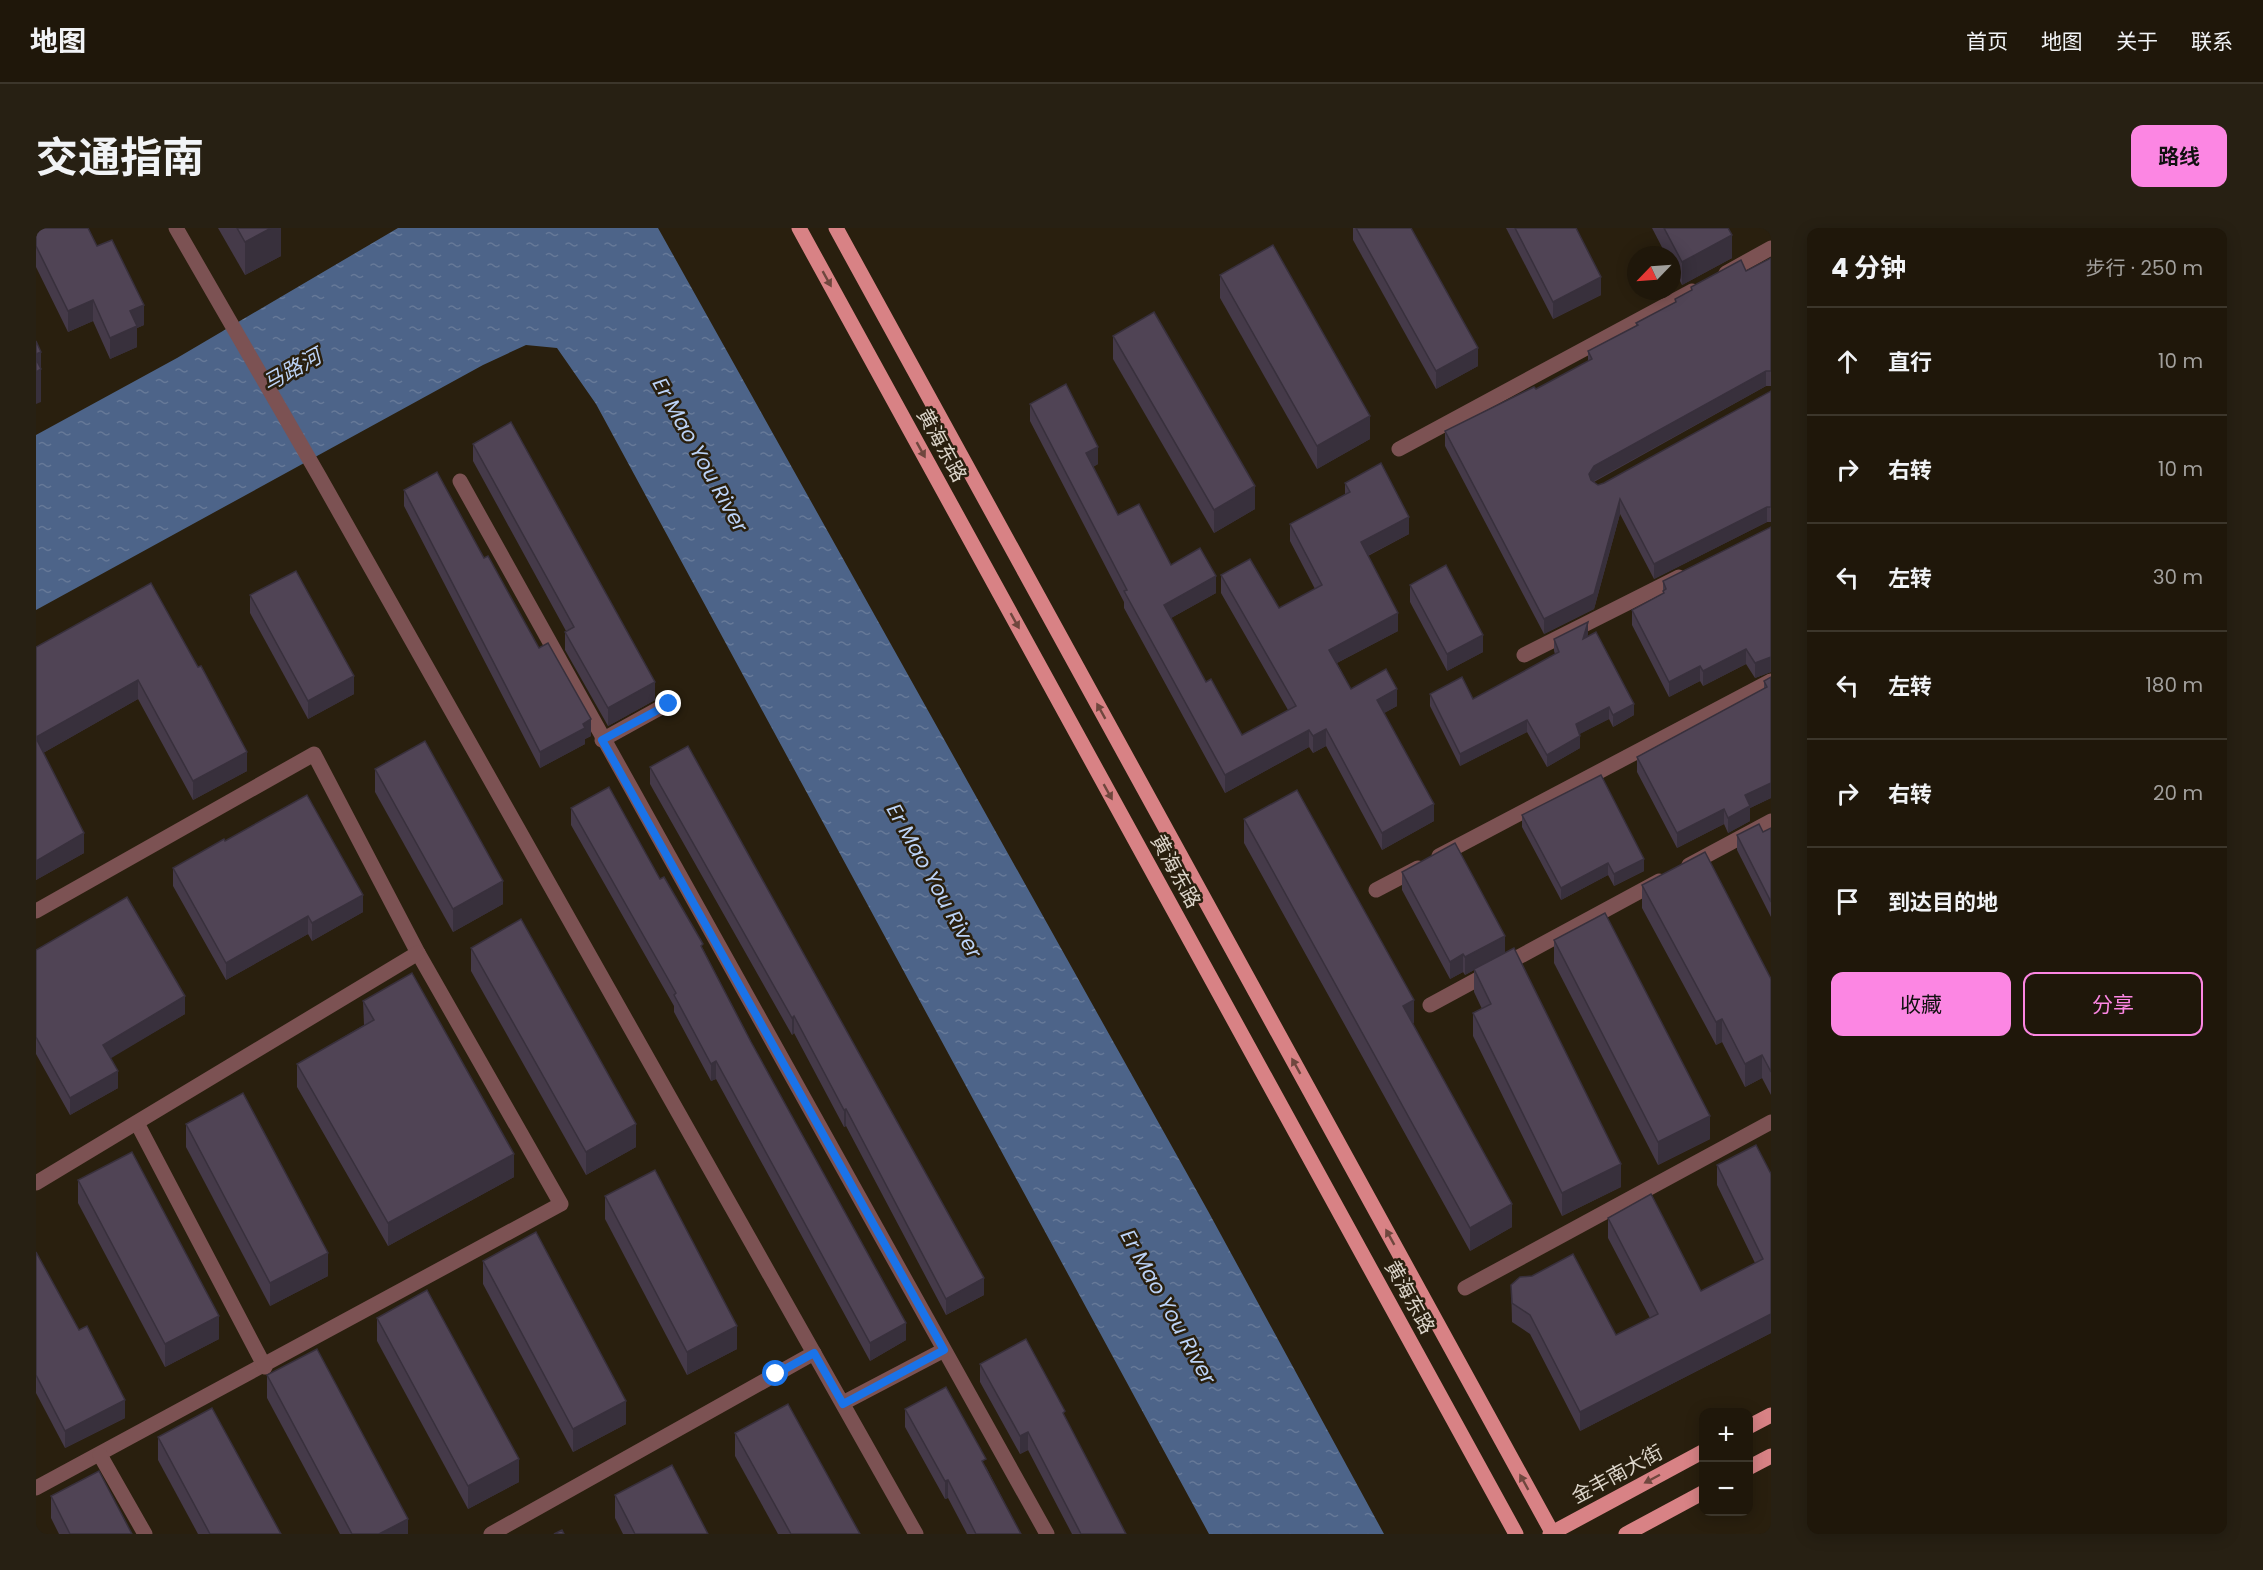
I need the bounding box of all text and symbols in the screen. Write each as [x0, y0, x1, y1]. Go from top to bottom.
text: 地图 [30, 22, 86, 61]
text: 首页 [1966, 27, 2008, 56]
text: 地图 [2041, 27, 2083, 56]
text: 关于 [2116, 27, 2158, 56]
text: 联系 [2191, 27, 2233, 56]
button: 路线 [2131, 125, 2227, 187]
text: 交通指南 [36, 128, 204, 187]
north arrow [1627, 246, 1681, 300]
text: 4 分钟 [1831, 250, 1906, 286]
text: 步行 · 250 m [2086, 254, 2203, 282]
one-way arrow [822, 271, 832, 288]
water label: 马路河 [257, 340, 330, 398]
icon: ahead [1831, 345, 1864, 378]
text: 直行 [1888, 347, 1932, 378]
text: 10 m [2158, 347, 2203, 375]
water label: Er Mao You River [646, 372, 756, 538]
street label: 黄海东路 [910, 403, 974, 487]
one-way arrow [916, 442, 926, 459]
icon: right [1831, 453, 1864, 486]
text: 右转 [1888, 455, 1932, 486]
text: 10 m [2158, 455, 2203, 483]
icon: left [1831, 561, 1864, 594]
text: 左转 [1888, 563, 1932, 594]
text: 30 m [2153, 563, 2203, 591]
one-way arrow [1009, 613, 1020, 629]
icon: left [1831, 669, 1864, 702]
text: 左转 [1888, 671, 1932, 702]
text: 180 m [2145, 671, 2203, 699]
route end [655, 690, 681, 716]
one-way arrow [1096, 702, 1106, 719]
icon: right [1831, 777, 1864, 810]
text: 右转 [1888, 779, 1932, 810]
text: 20 m [2153, 779, 2203, 807]
one-way arrow [1103, 784, 1113, 801]
water label: Er Mao You River [880, 798, 990, 964]
street label: 黄海东路 [1144, 829, 1208, 913]
icon: arrive [1831, 885, 1864, 918]
text: 到达目的地 [1888, 887, 1998, 918]
button: 收藏 [1831, 972, 2011, 1036]
button: 分享 [2023, 972, 2203, 1036]
one-way arrow [1291, 1057, 1301, 1074]
water label: Er Mao You River [1114, 1224, 1224, 1390]
one-way arrow [1385, 1228, 1395, 1245]
street label: 黄海东路 [1378, 1255, 1442, 1339]
route start [762, 1360, 788, 1386]
map controls [1699, 1408, 1753, 1516]
button: + [1699, 1408, 1753, 1462]
street label: 金丰南大街 [1566, 1438, 1668, 1510]
button: − [1699, 1462, 1753, 1516]
one-way arrow [1519, 1473, 1529, 1490]
one-way arrow [1643, 1474, 1660, 1484]

